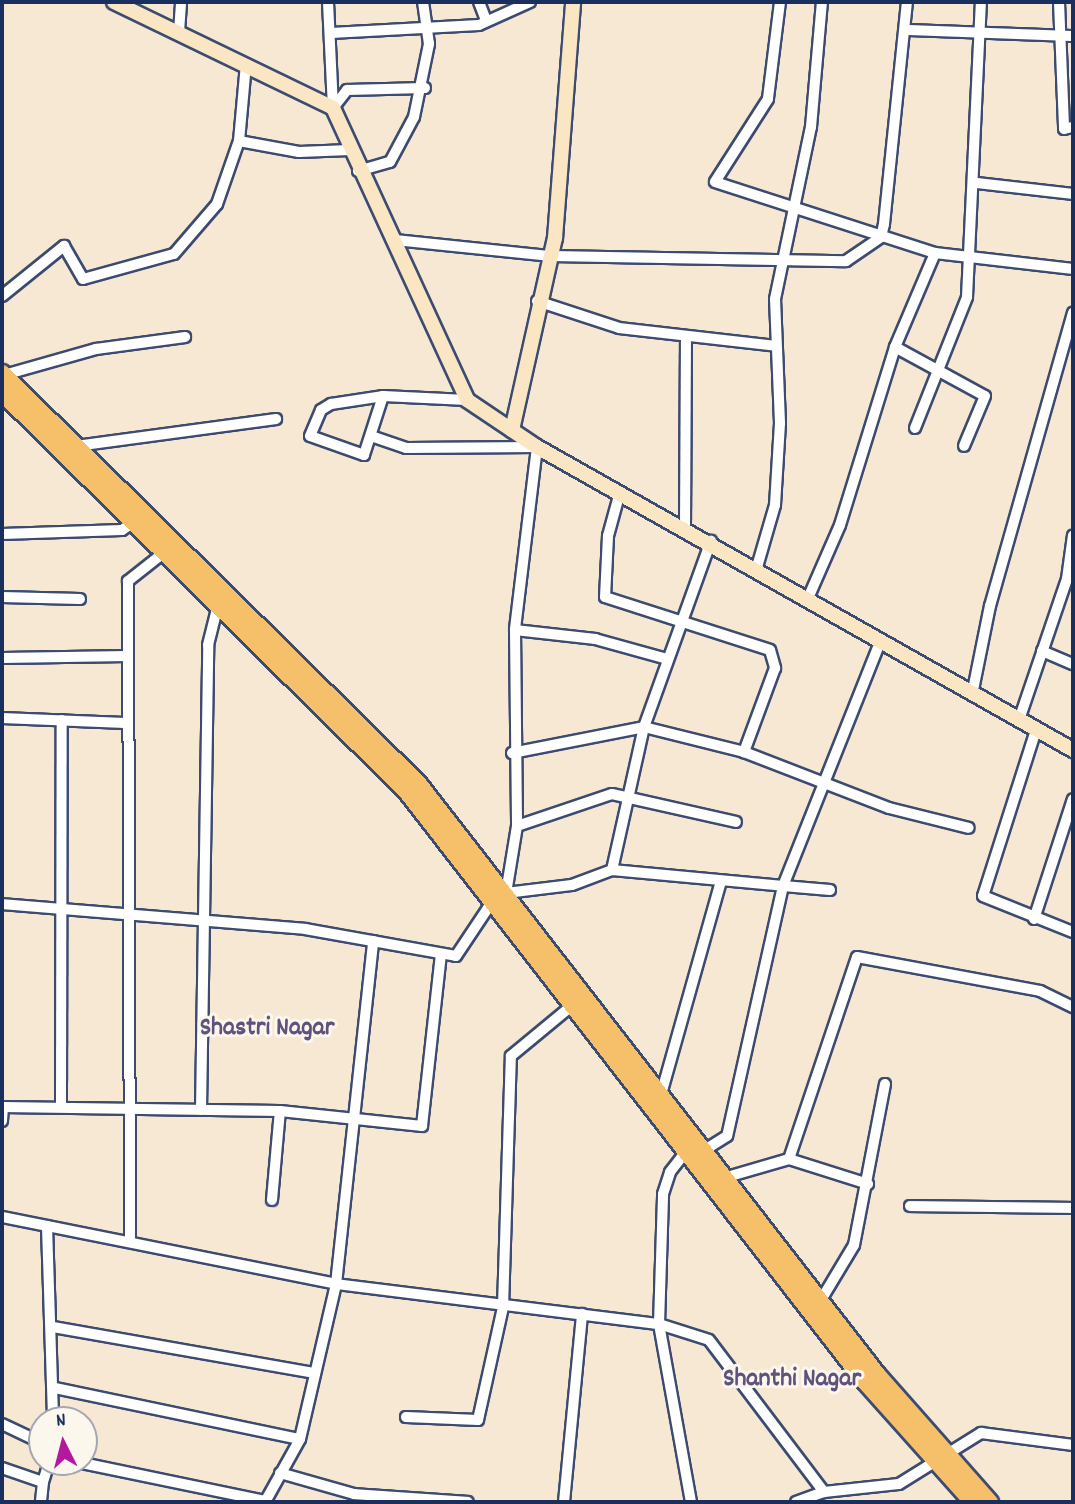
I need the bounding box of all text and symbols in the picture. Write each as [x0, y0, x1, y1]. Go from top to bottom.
district label: Shastri Nagar [200, 1013, 334, 1045]
district label: Shanthi Nagar [723, 1364, 861, 1396]
north arrow [28, 1406, 98, 1476]
text: N [55, 1408, 67, 1436]

